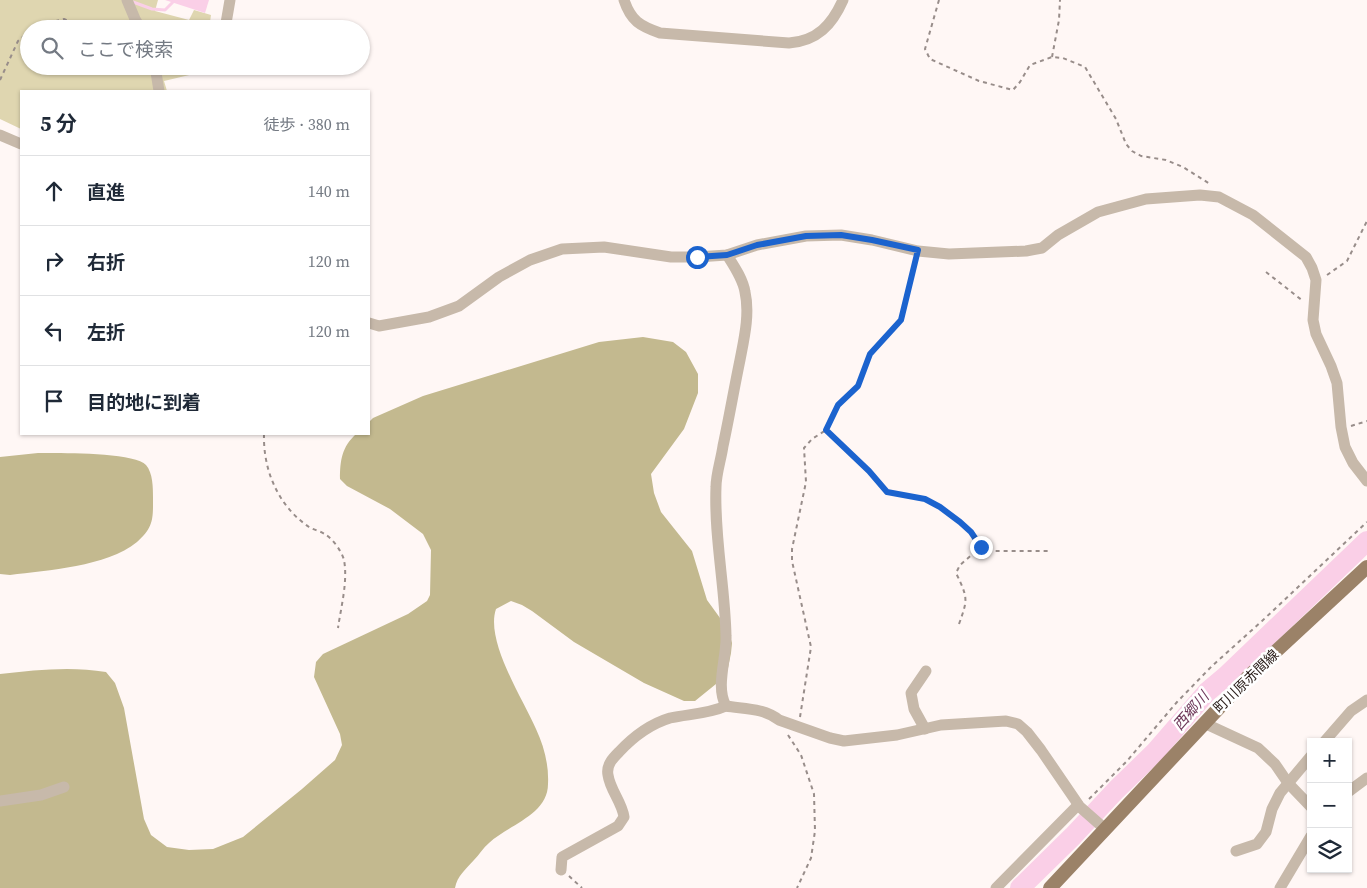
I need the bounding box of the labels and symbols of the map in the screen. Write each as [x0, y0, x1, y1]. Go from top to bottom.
route start [686, 246, 709, 269]
route end [970, 536, 993, 559]
street label: 町川原赤間線 [1209, 645, 1283, 717]
water label: 西郷川 [1168, 685, 1215, 735]

